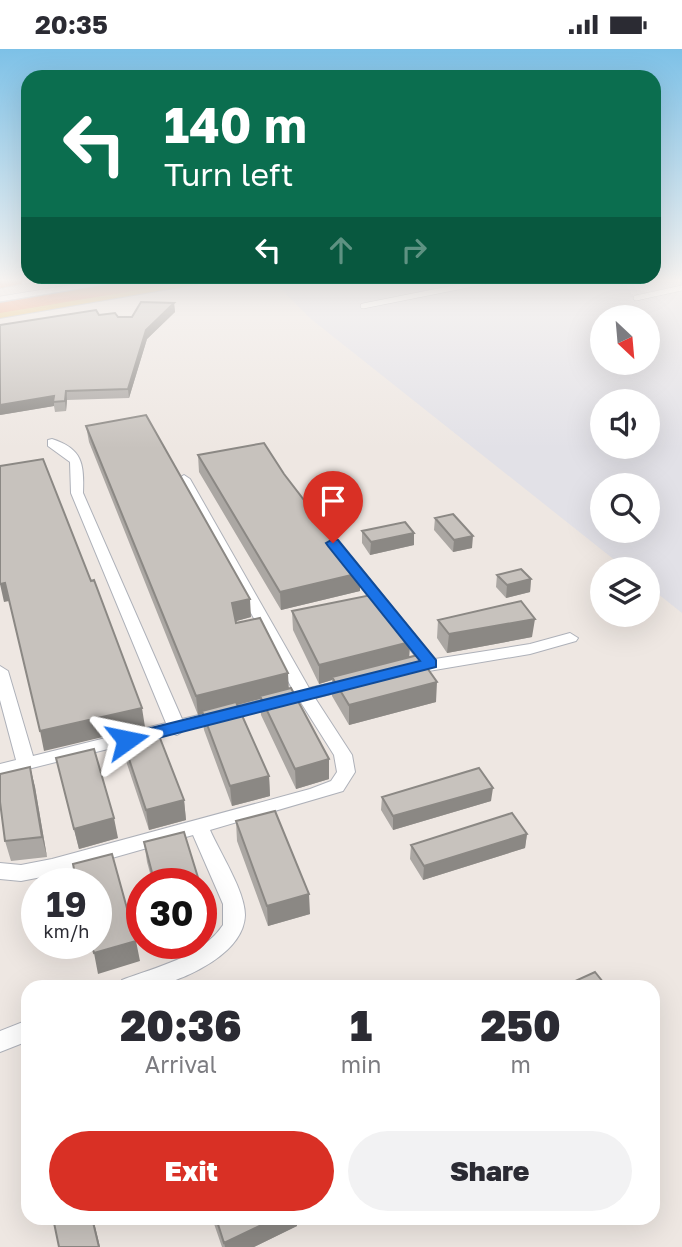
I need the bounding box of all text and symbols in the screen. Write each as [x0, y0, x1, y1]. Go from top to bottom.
text: 20:35 [35, 9, 108, 40]
text: 140 m [164, 95, 307, 154]
icon: left [49, 98, 140, 189]
text: Turn left [164, 155, 293, 193]
icon: left [249, 231, 287, 269]
icon: ahead [322, 231, 360, 269]
icon: right [395, 231, 433, 269]
north arrow [590, 305, 660, 375]
map controls [590, 305, 660, 627]
button: sound [590, 389, 660, 459]
pin [303, 471, 363, 543]
button: search [590, 473, 660, 543]
icon: arrive [314, 482, 352, 520]
button: layers [590, 557, 660, 627]
position arrow [90, 703, 164, 777]
speed limit sign: 30 [126, 868, 217, 959]
text: 19 [46, 883, 87, 925]
text: km/h [44, 920, 89, 942]
text: 20:36 [120, 1000, 242, 1050]
text: 1 [350, 1000, 372, 1050]
text: 250 [481, 1000, 561, 1050]
text: Arrival [145, 1050, 217, 1078]
text: min [341, 1050, 381, 1078]
text: m [511, 1050, 531, 1078]
button: Exit [49, 1131, 334, 1211]
button: Share [348, 1131, 632, 1211]

